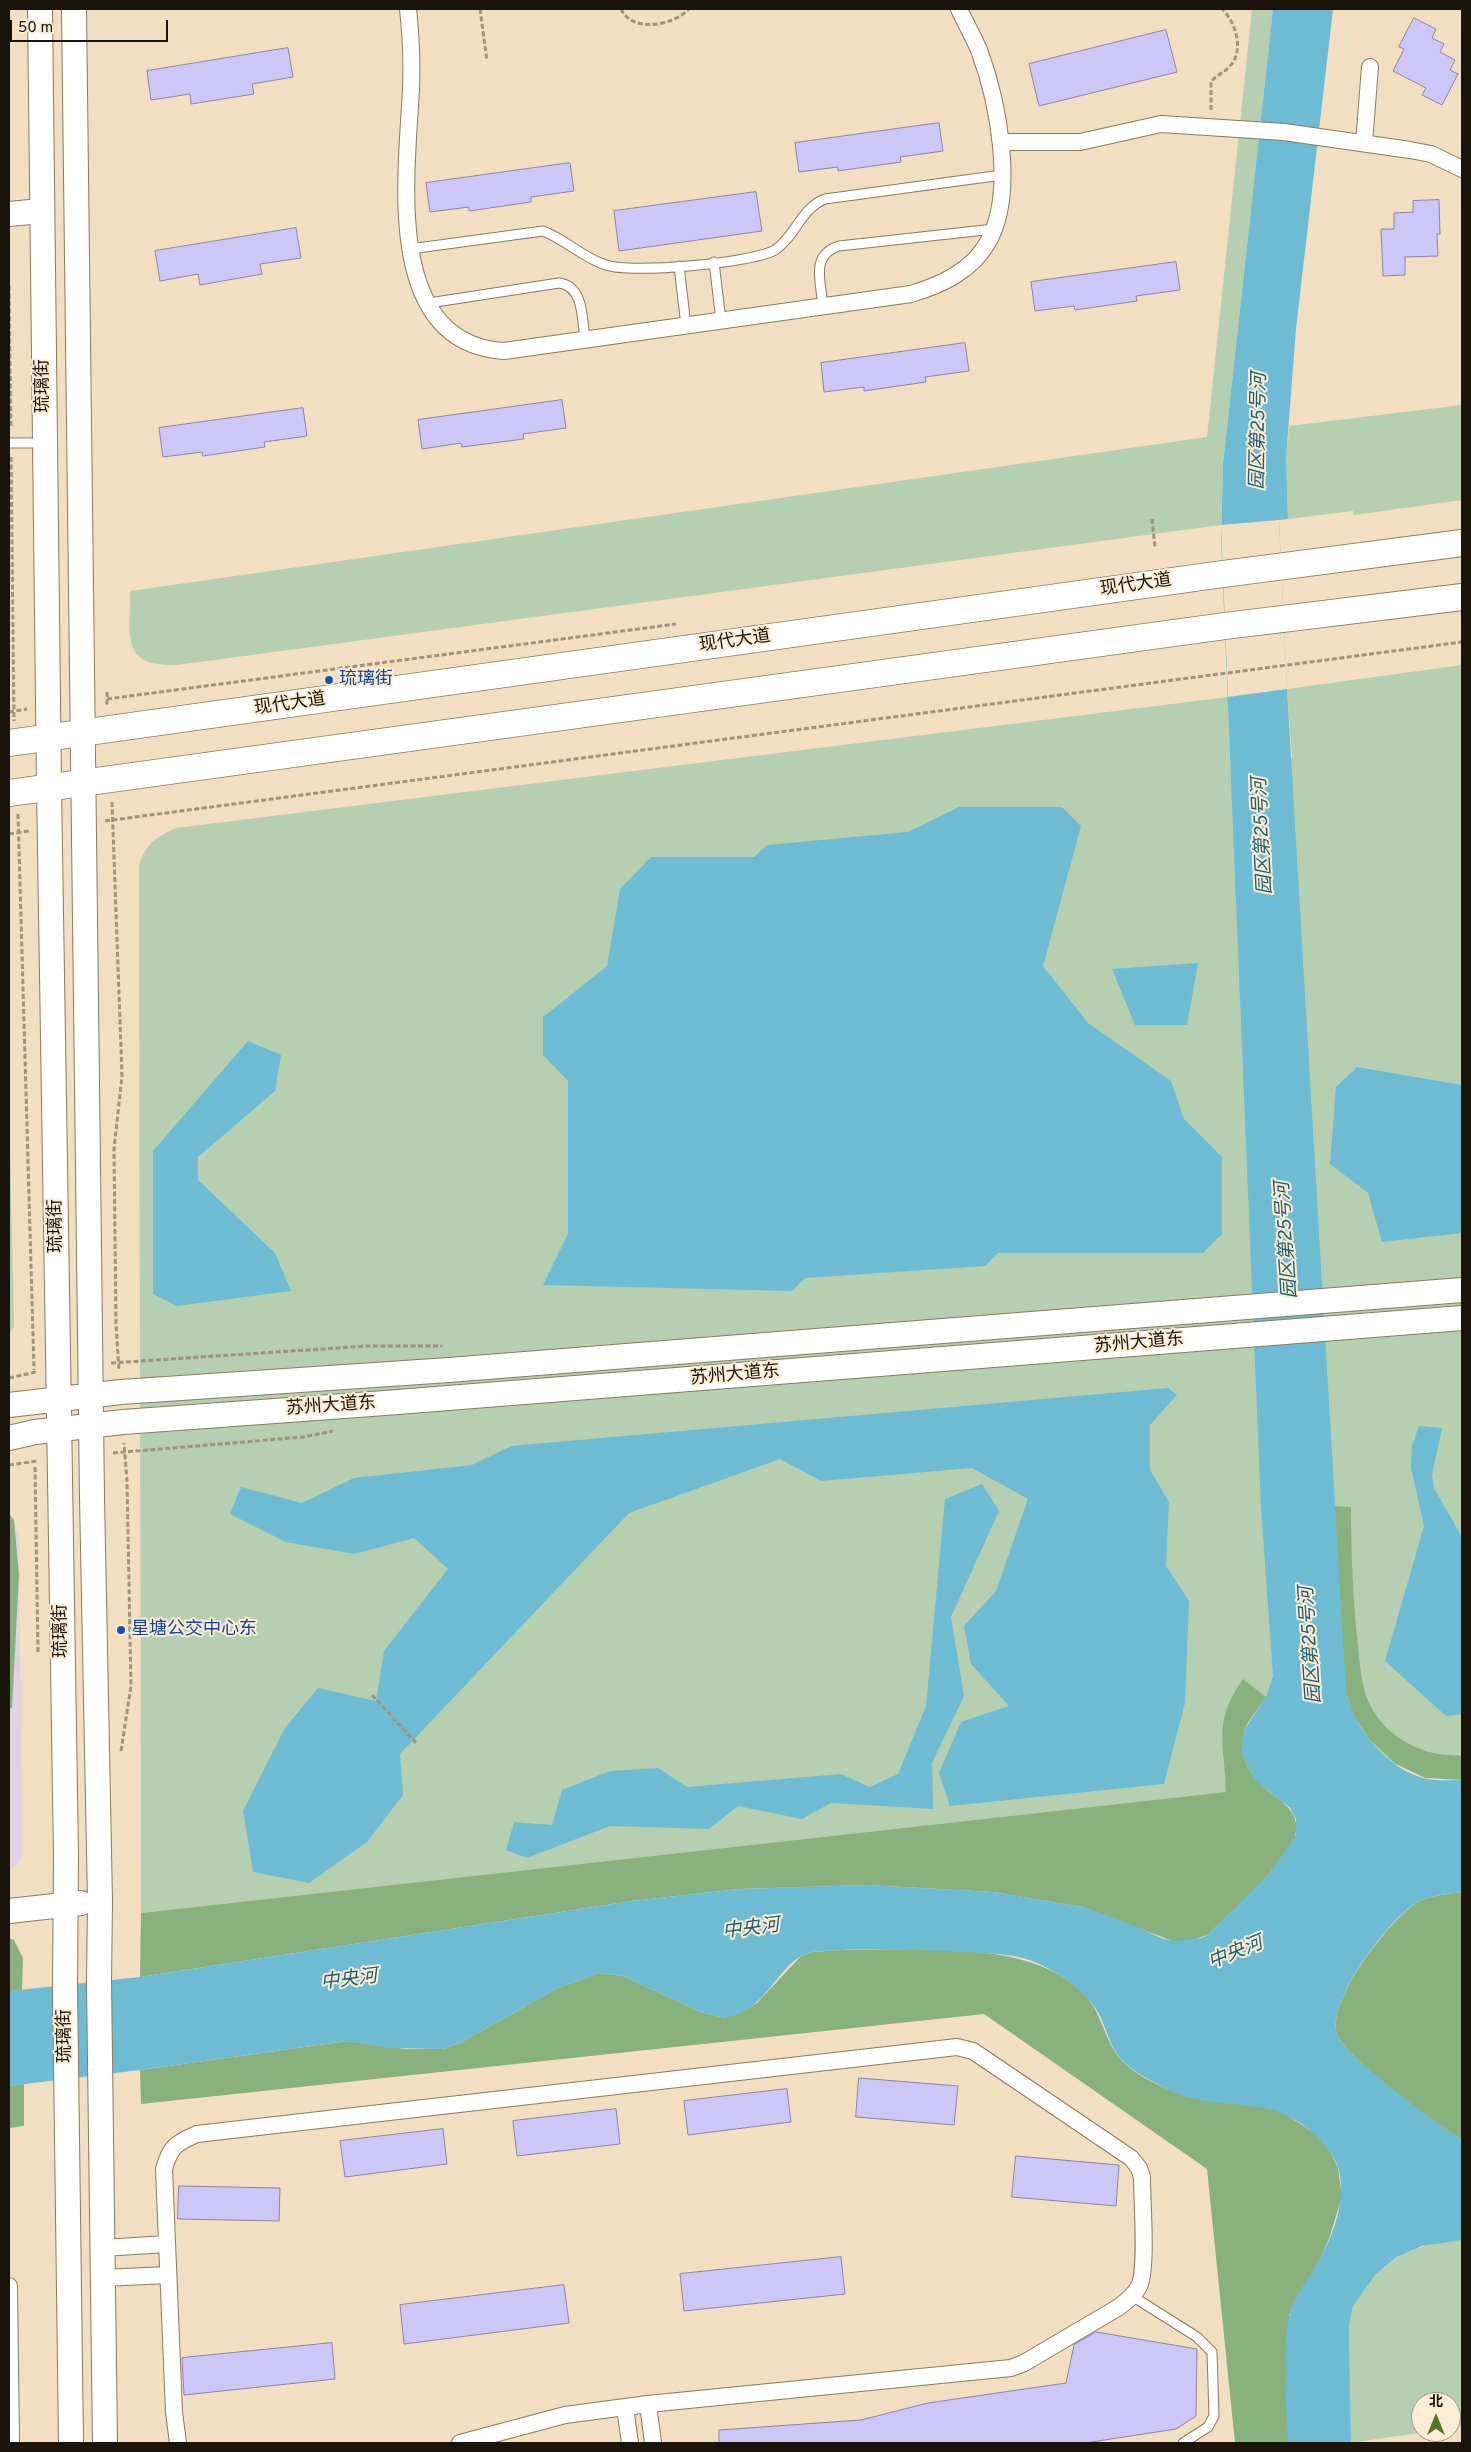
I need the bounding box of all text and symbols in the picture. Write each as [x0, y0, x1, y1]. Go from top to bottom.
scale bar [12, 10, 170, 42]
text: 50 m [18, 19, 53, 38]
street label: 琉璃街 [33, 359, 55, 413]
water label: 园区第25号河 [1248, 372, 1272, 490]
street label: 现代大道 [1099, 570, 1173, 602]
street label: 现代大道 [698, 626, 772, 658]
place label: 琉璃街 [339, 669, 393, 691]
marker: 琉璃街 [323, 674, 335, 686]
street label: 现代大道 [253, 689, 327, 721]
water label: 园区第25号河 [1250, 777, 1278, 895]
water label: 园区第25号河 [1273, 1181, 1303, 1299]
street label: 琉璃街 [46, 1199, 68, 1253]
street label: 苏州大道东 [1093, 1329, 1185, 1359]
street label: 苏州大道东 [689, 1361, 781, 1391]
street label: 苏州大道东 [285, 1393, 377, 1421]
water label: 园区第25号河 [1297, 1586, 1327, 1704]
street label: 琉璃街 [51, 1604, 73, 1658]
place label: 星塘公交中心东 [131, 1619, 257, 1641]
marker: 星塘公交中心东 [115, 1624, 127, 1636]
water label: 中央河 [721, 1915, 781, 1945]
water label: 中央河 [1205, 1933, 1267, 1975]
water label: 中央河 [319, 1966, 379, 1996]
street label: 琉璃街 [55, 2009, 77, 2063]
north arrow [1411, 2392, 1461, 2442]
text: 北 [1429, 2394, 1443, 2411]

